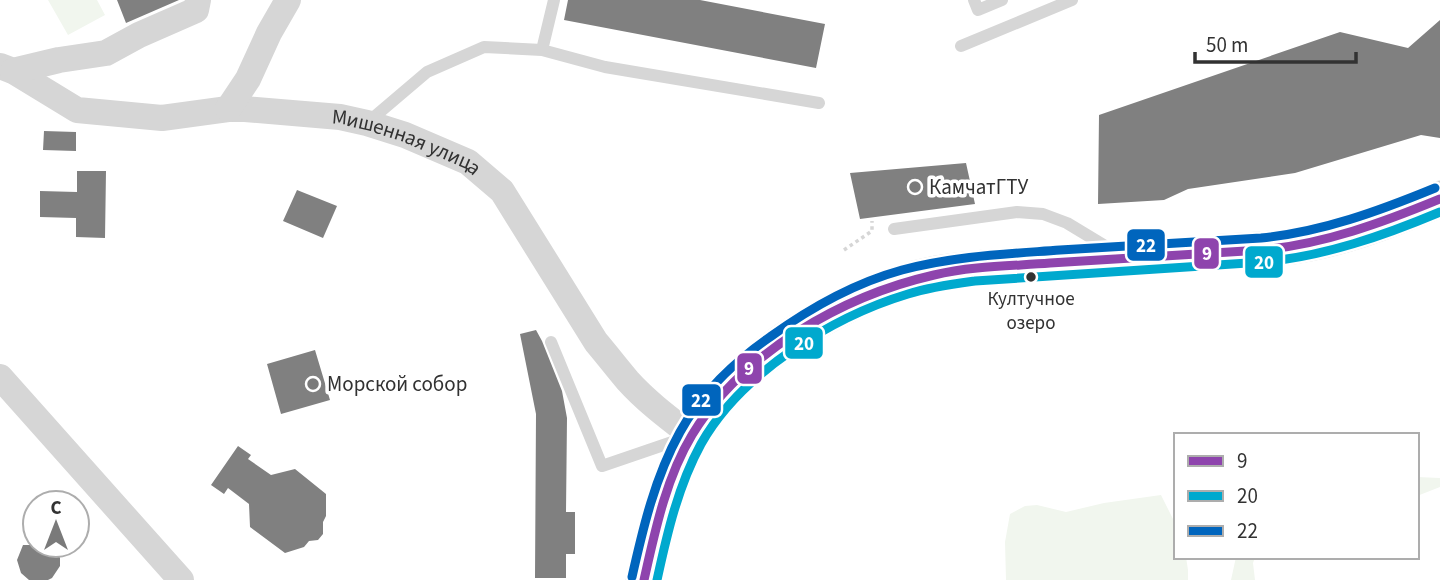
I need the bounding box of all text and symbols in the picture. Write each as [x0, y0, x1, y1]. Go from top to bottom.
scale bar [1195, 21, 1356, 65]
text: 50 m [1206, 30, 1248, 60]
street label: Мишенная улица [331, 101, 488, 182]
place label: КамчатГТУ [929, 172, 1028, 202]
marker: КамчатГТУ [907, 179, 923, 195]
line badge: 22 [1126, 228, 1166, 262]
text: 22 [1136, 233, 1156, 260]
line badge: 9 [1193, 237, 1220, 270]
text: 9 [1202, 241, 1212, 268]
line badge: 20 [1244, 245, 1284, 279]
text: 20 [1254, 250, 1274, 277]
marker: Култучное озеро [1024, 270, 1038, 284]
place label: Култучное озеро [987, 286, 1075, 337]
line badge: 20 [784, 326, 824, 360]
text: 20 [794, 331, 814, 358]
line badge: 9 [736, 352, 763, 385]
text: 9 [744, 356, 754, 383]
place label: Морской собор [327, 369, 467, 399]
marker: Морской собор [305, 376, 321, 392]
line badge: 22 [681, 383, 722, 417]
text: 22 [691, 388, 711, 415]
legend [1174, 433, 1419, 559]
text: 9 [1237, 446, 1247, 476]
text: 20 [1237, 481, 1258, 511]
north arrow [21, 489, 91, 559]
text: С [50, 495, 62, 522]
text: 22 [1237, 516, 1258, 546]

